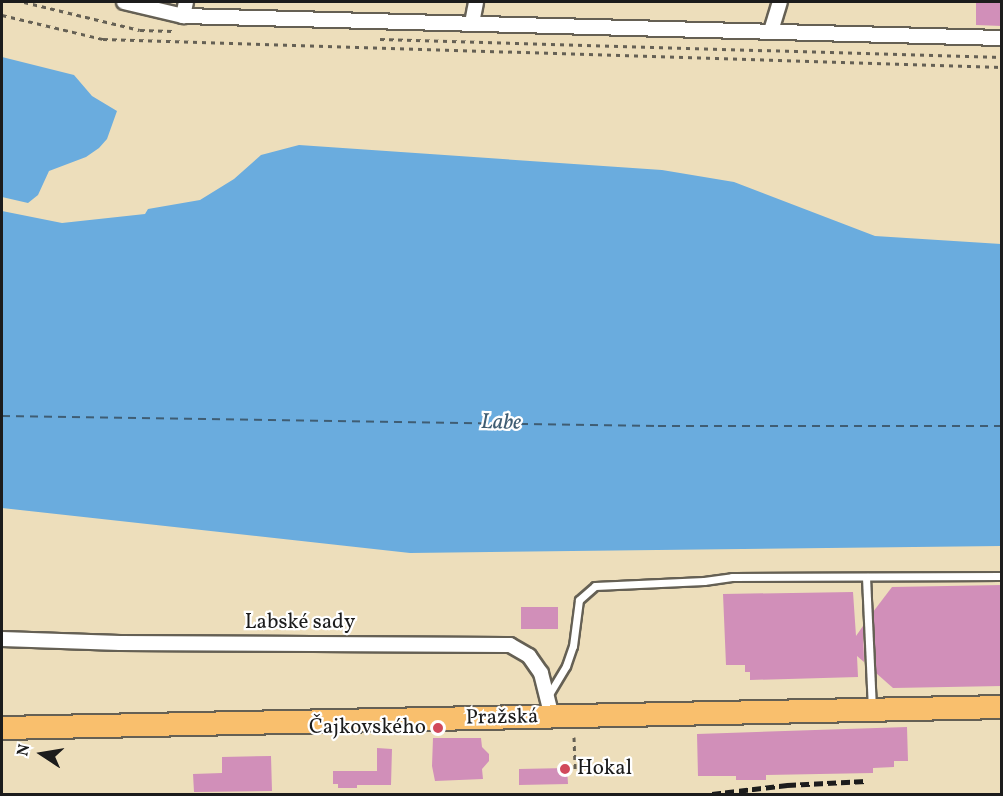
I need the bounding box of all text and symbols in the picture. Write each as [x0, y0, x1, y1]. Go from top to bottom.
water label: Labe [481, 409, 521, 437]
street label: Labské sady [245, 610, 355, 636]
street label: Pražská [465, 705, 539, 731]
place label: Čajkovského [309, 715, 426, 741]
marker: Čajkovského [431, 721, 445, 735]
north arrow [12, 724, 72, 784]
text: N [12, 742, 36, 758]
place label: Hokal [577, 756, 632, 782]
marker: Hokal [558, 762, 572, 776]

